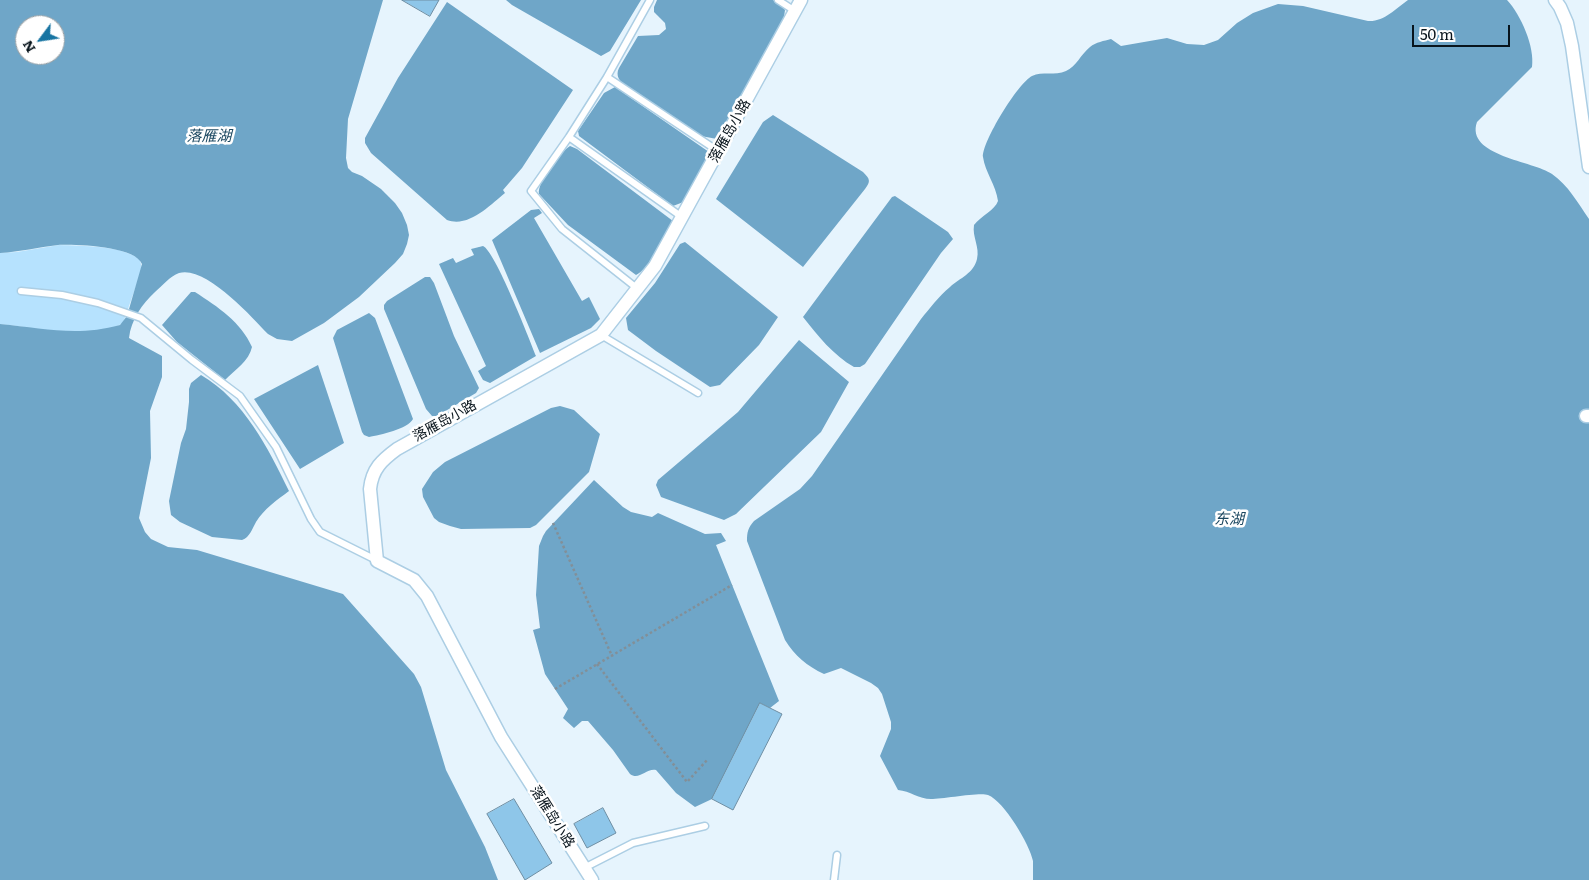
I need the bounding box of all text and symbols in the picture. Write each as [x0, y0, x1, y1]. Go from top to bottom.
north arrow [15, 15, 65, 65]
scale bar [1414, 15, 1512, 47]
text: 50 m [1420, 22, 1454, 45]
text: N [16, 37, 40, 57]
street label: 落雁岛小路 [706, 96, 754, 166]
water label: 落雁湖 [187, 128, 231, 146]
street label: 落雁岛小路 [410, 397, 480, 445]
water label: 东湖 [1214, 511, 1244, 529]
street label: 落雁岛小路 [526, 783, 578, 851]

